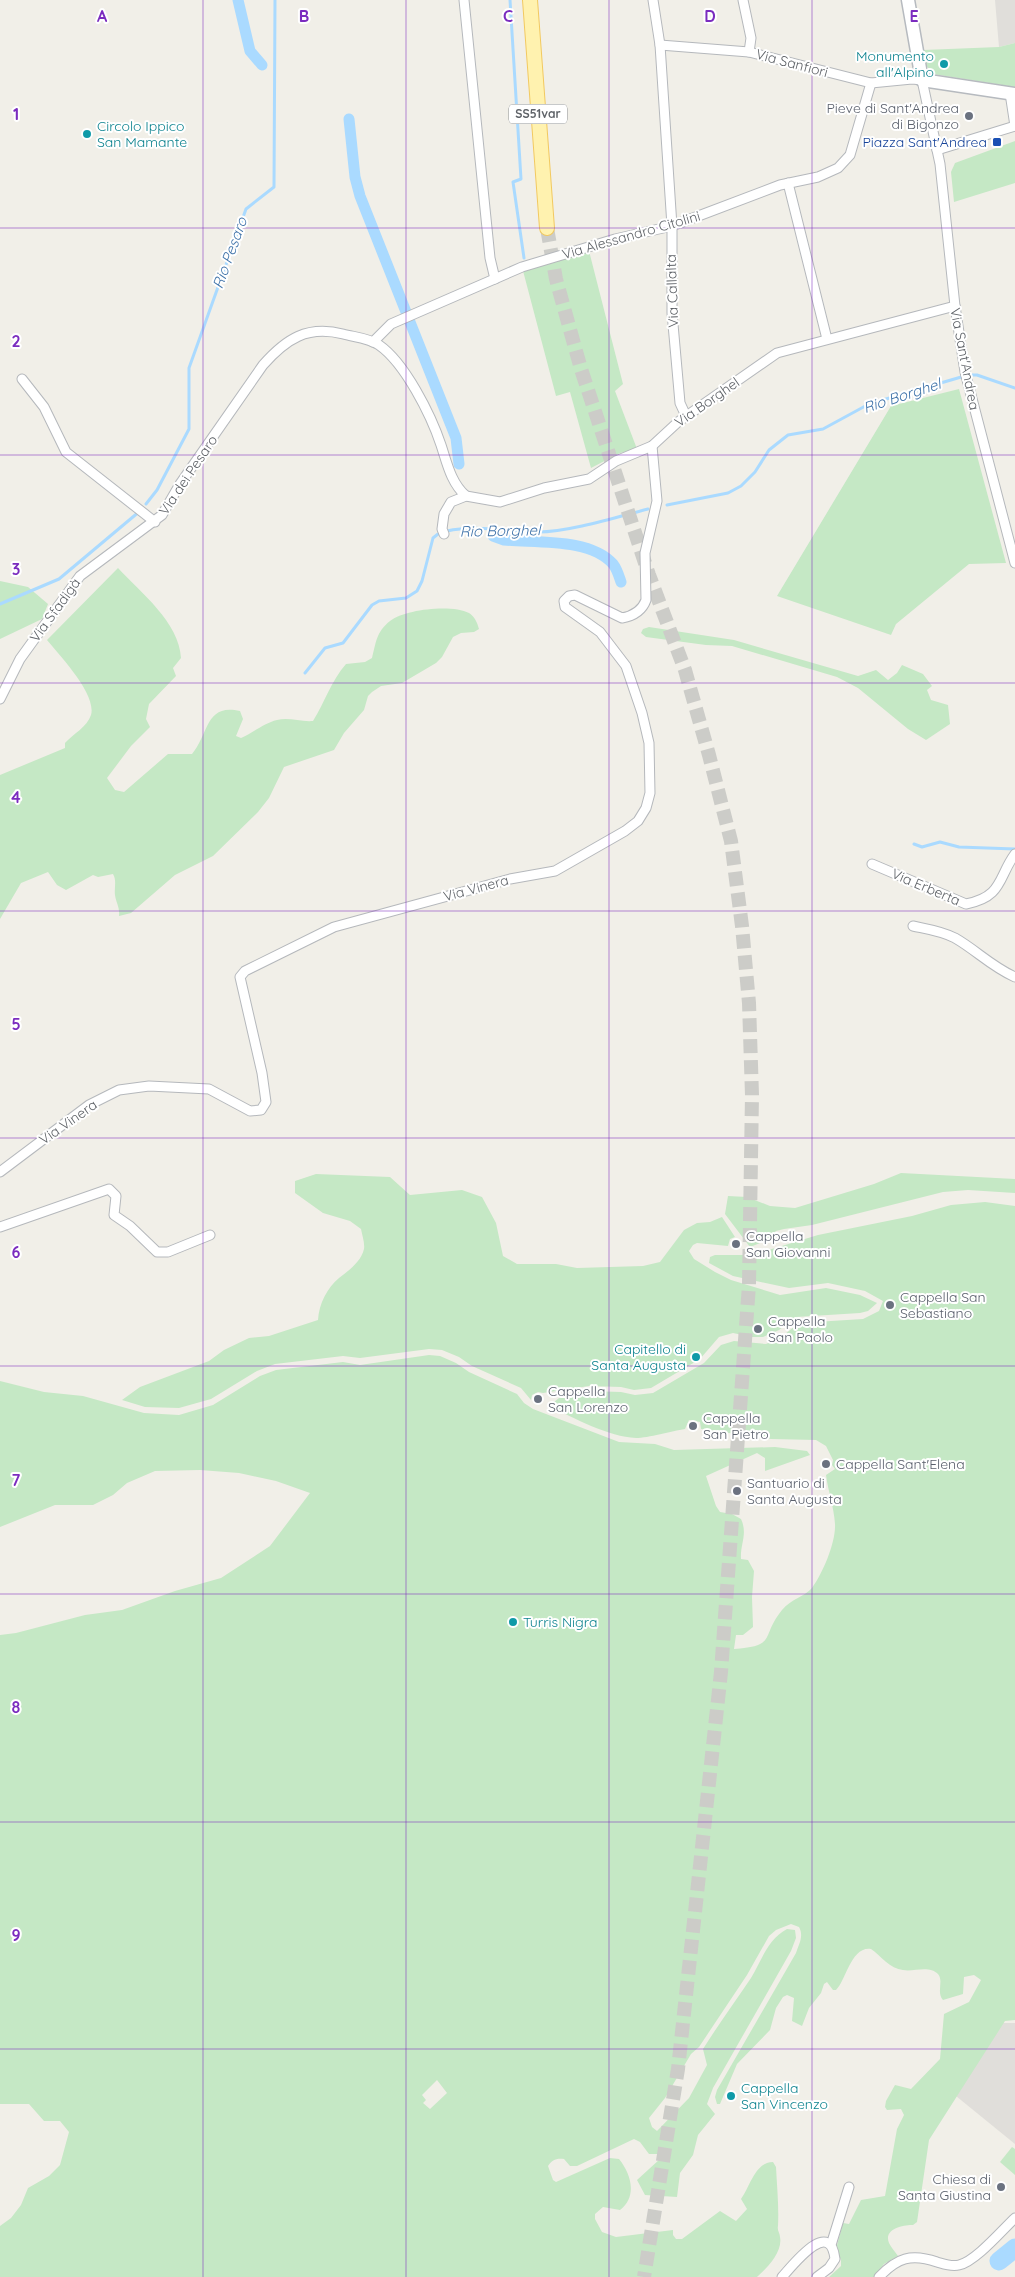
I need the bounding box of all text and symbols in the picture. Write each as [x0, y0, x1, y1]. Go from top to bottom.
text: A [97, 6, 108, 26]
text: B [299, 6, 309, 26]
text: C [503, 6, 513, 26]
text: D [704, 6, 716, 26]
text: E [909, 6, 919, 26]
street label: Via Sanfiori [754, 45, 830, 81]
place label: Monumento all'Alpino [856, 47, 934, 81]
marker: Monumento all'Alpino [938, 58, 950, 70]
place label: Pieve di Sant'Andrea di Bigonzo [826, 99, 959, 133]
text: 1 [13, 104, 19, 124]
road number: SS51var [509, 105, 567, 124]
marker: Pieve di Sant'Andrea di Bigonzo [963, 110, 975, 122]
place label: Circolo Ippico San Mamante [97, 117, 187, 151]
marker: Circolo Ippico San Mamante [81, 128, 93, 140]
place label: Piazza Sant'Andrea [862, 133, 987, 151]
marker: Piazza Sant'Andrea [991, 136, 1003, 148]
street label: Via Alessandro Citolini [560, 207, 702, 263]
water label: Rio Pesaro [208, 214, 252, 291]
street label: Via Callalta [662, 254, 682, 328]
street label: Via Sant'Andrea [946, 306, 984, 412]
text: 2 [11, 331, 21, 351]
street label: Via Borghel [671, 373, 743, 431]
water label: Rio Borghel [861, 374, 945, 417]
street label: Via dei Pesaro [155, 432, 221, 518]
water label: Rio Borghel [460, 520, 542, 541]
text: 3 [12, 559, 20, 579]
street label: Via Sfadigà [26, 575, 84, 645]
text: 4 [11, 787, 21, 807]
street label: Via Erberta [889, 864, 963, 910]
street label: Via Vinera [441, 871, 511, 905]
text: 5 [11, 1014, 21, 1034]
street label: Via Vinera [36, 1096, 100, 1148]
place label: Cappella San Giovanni [746, 1227, 830, 1261]
marker: Cappella San Giovanni [730, 1238, 742, 1250]
text: 6 [12, 1242, 21, 1262]
place label: Cappella San Sebastiano [900, 1288, 986, 1322]
marker: Cappella San Sebastiano [884, 1299, 896, 1311]
place label: Cappella San Paolo [768, 1312, 833, 1346]
marker: Cappella San Paolo [752, 1323, 764, 1335]
place label: Capitello di Santa Augusta [591, 1340, 686, 1374]
marker: Capitello di Santa Augusta [690, 1351, 702, 1363]
place label: Cappella San Lorenzo [548, 1382, 628, 1416]
marker: Cappella San Lorenzo [532, 1393, 544, 1405]
place label: Cappella San Pietro [703, 1409, 769, 1443]
marker: Cappella San Pietro [687, 1420, 699, 1432]
place label: Cappella Sant'Elena [836, 1455, 965, 1473]
marker: Cappella Sant'Elena [820, 1458, 832, 1470]
text: 7 [12, 1470, 21, 1490]
place label: Santuario di Santa Augusta [747, 1474, 842, 1508]
marker: Santuario di Santa Augusta [731, 1485, 743, 1497]
place label: Turris Nigra [523, 1613, 598, 1631]
marker: Turris Nigra [507, 1616, 519, 1628]
text: 8 [12, 1697, 21, 1717]
text: 9 [11, 1925, 21, 1945]
place label: Cappella San Vincenzo [741, 2079, 828, 2113]
marker: Cappella San Vincenzo [725, 2090, 737, 2102]
place label: Chiesa di Santa Giustina [898, 2170, 991, 2204]
marker: Chiesa di Santa Giustina [995, 2181, 1007, 2193]

